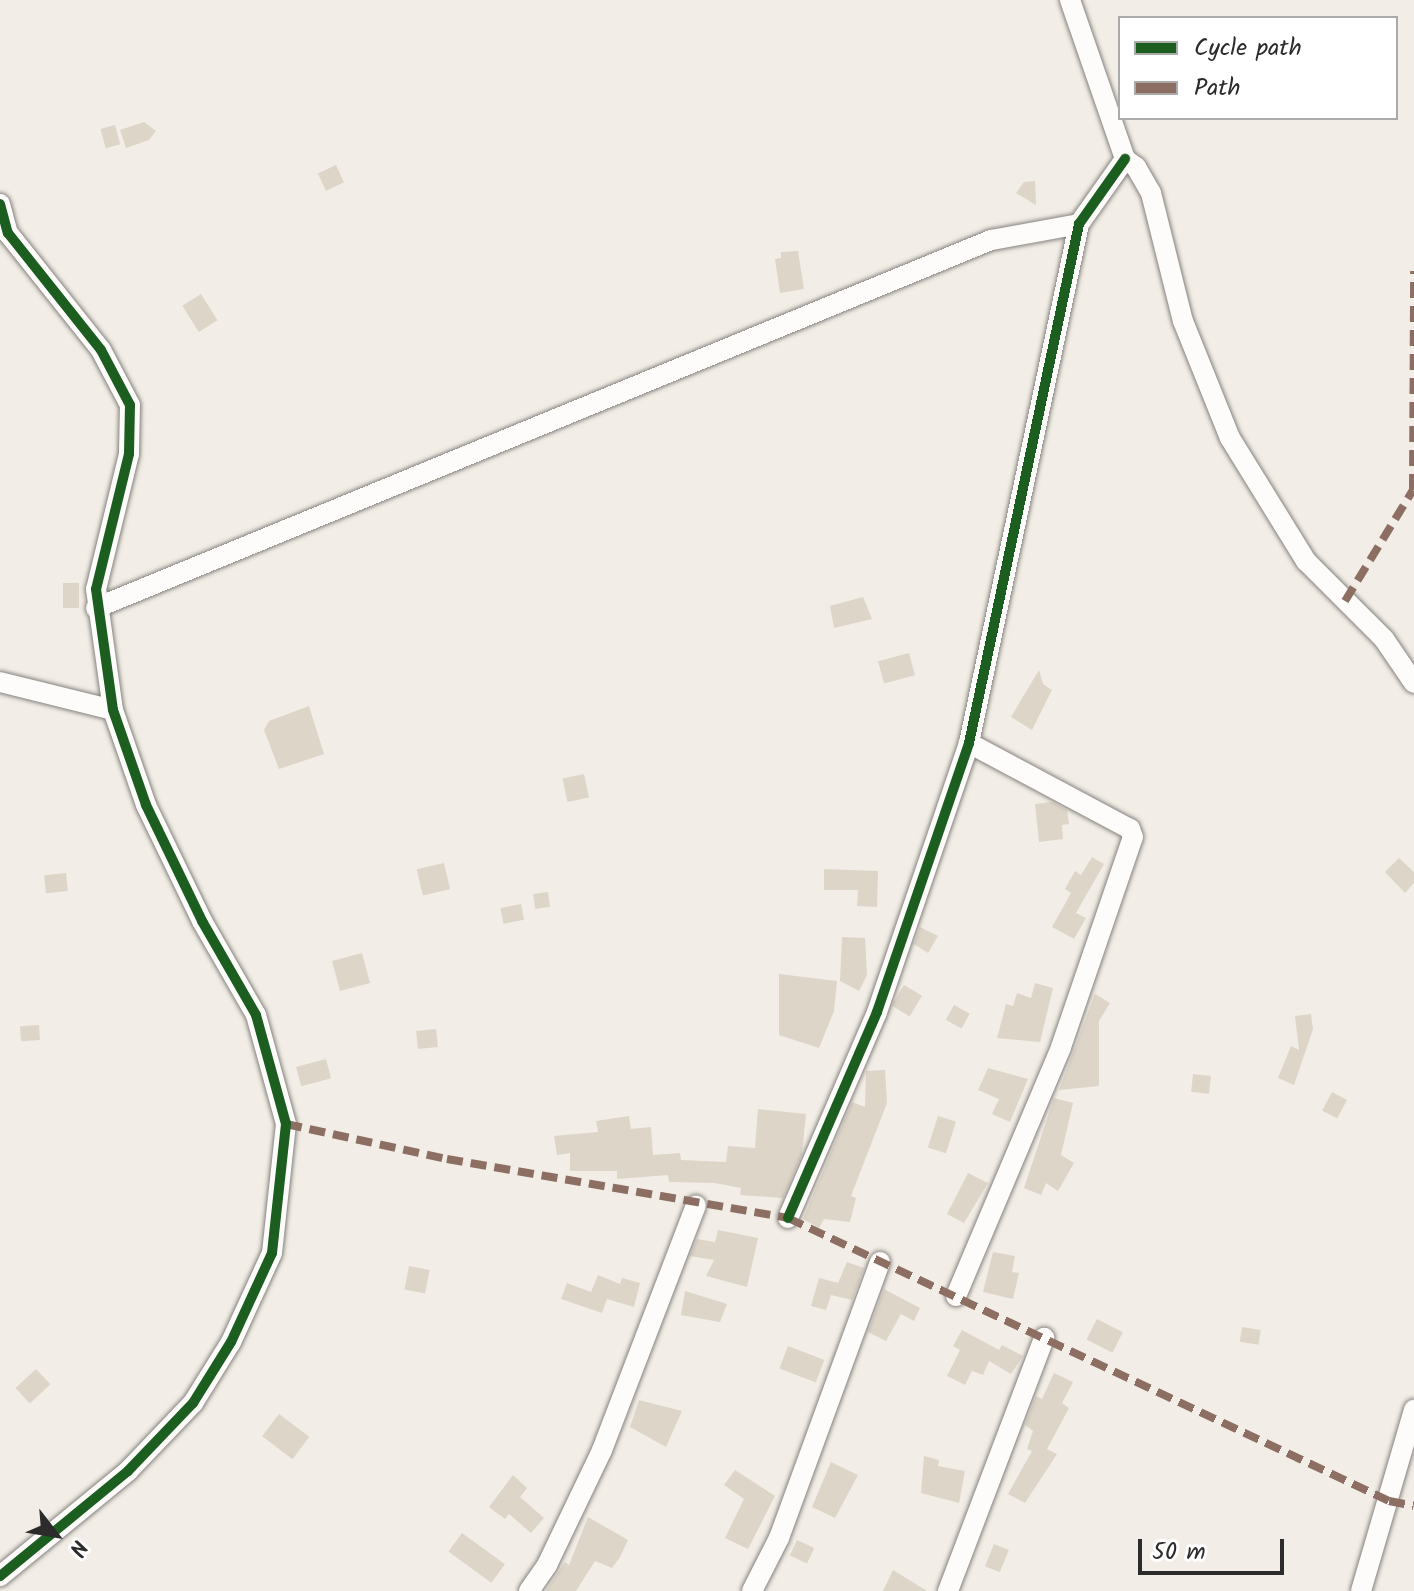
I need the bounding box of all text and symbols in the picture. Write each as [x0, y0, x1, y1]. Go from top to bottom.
legend [1118, 16, 1398, 120]
text: Cycle path [1194, 29, 1302, 68]
text: Path [1194, 69, 1240, 108]
north arrow [16, 1495, 96, 1575]
scale bar [1142, 1523, 1288, 1573]
text: N [58, 1533, 96, 1563]
text: 50 m [1152, 1533, 1206, 1572]

